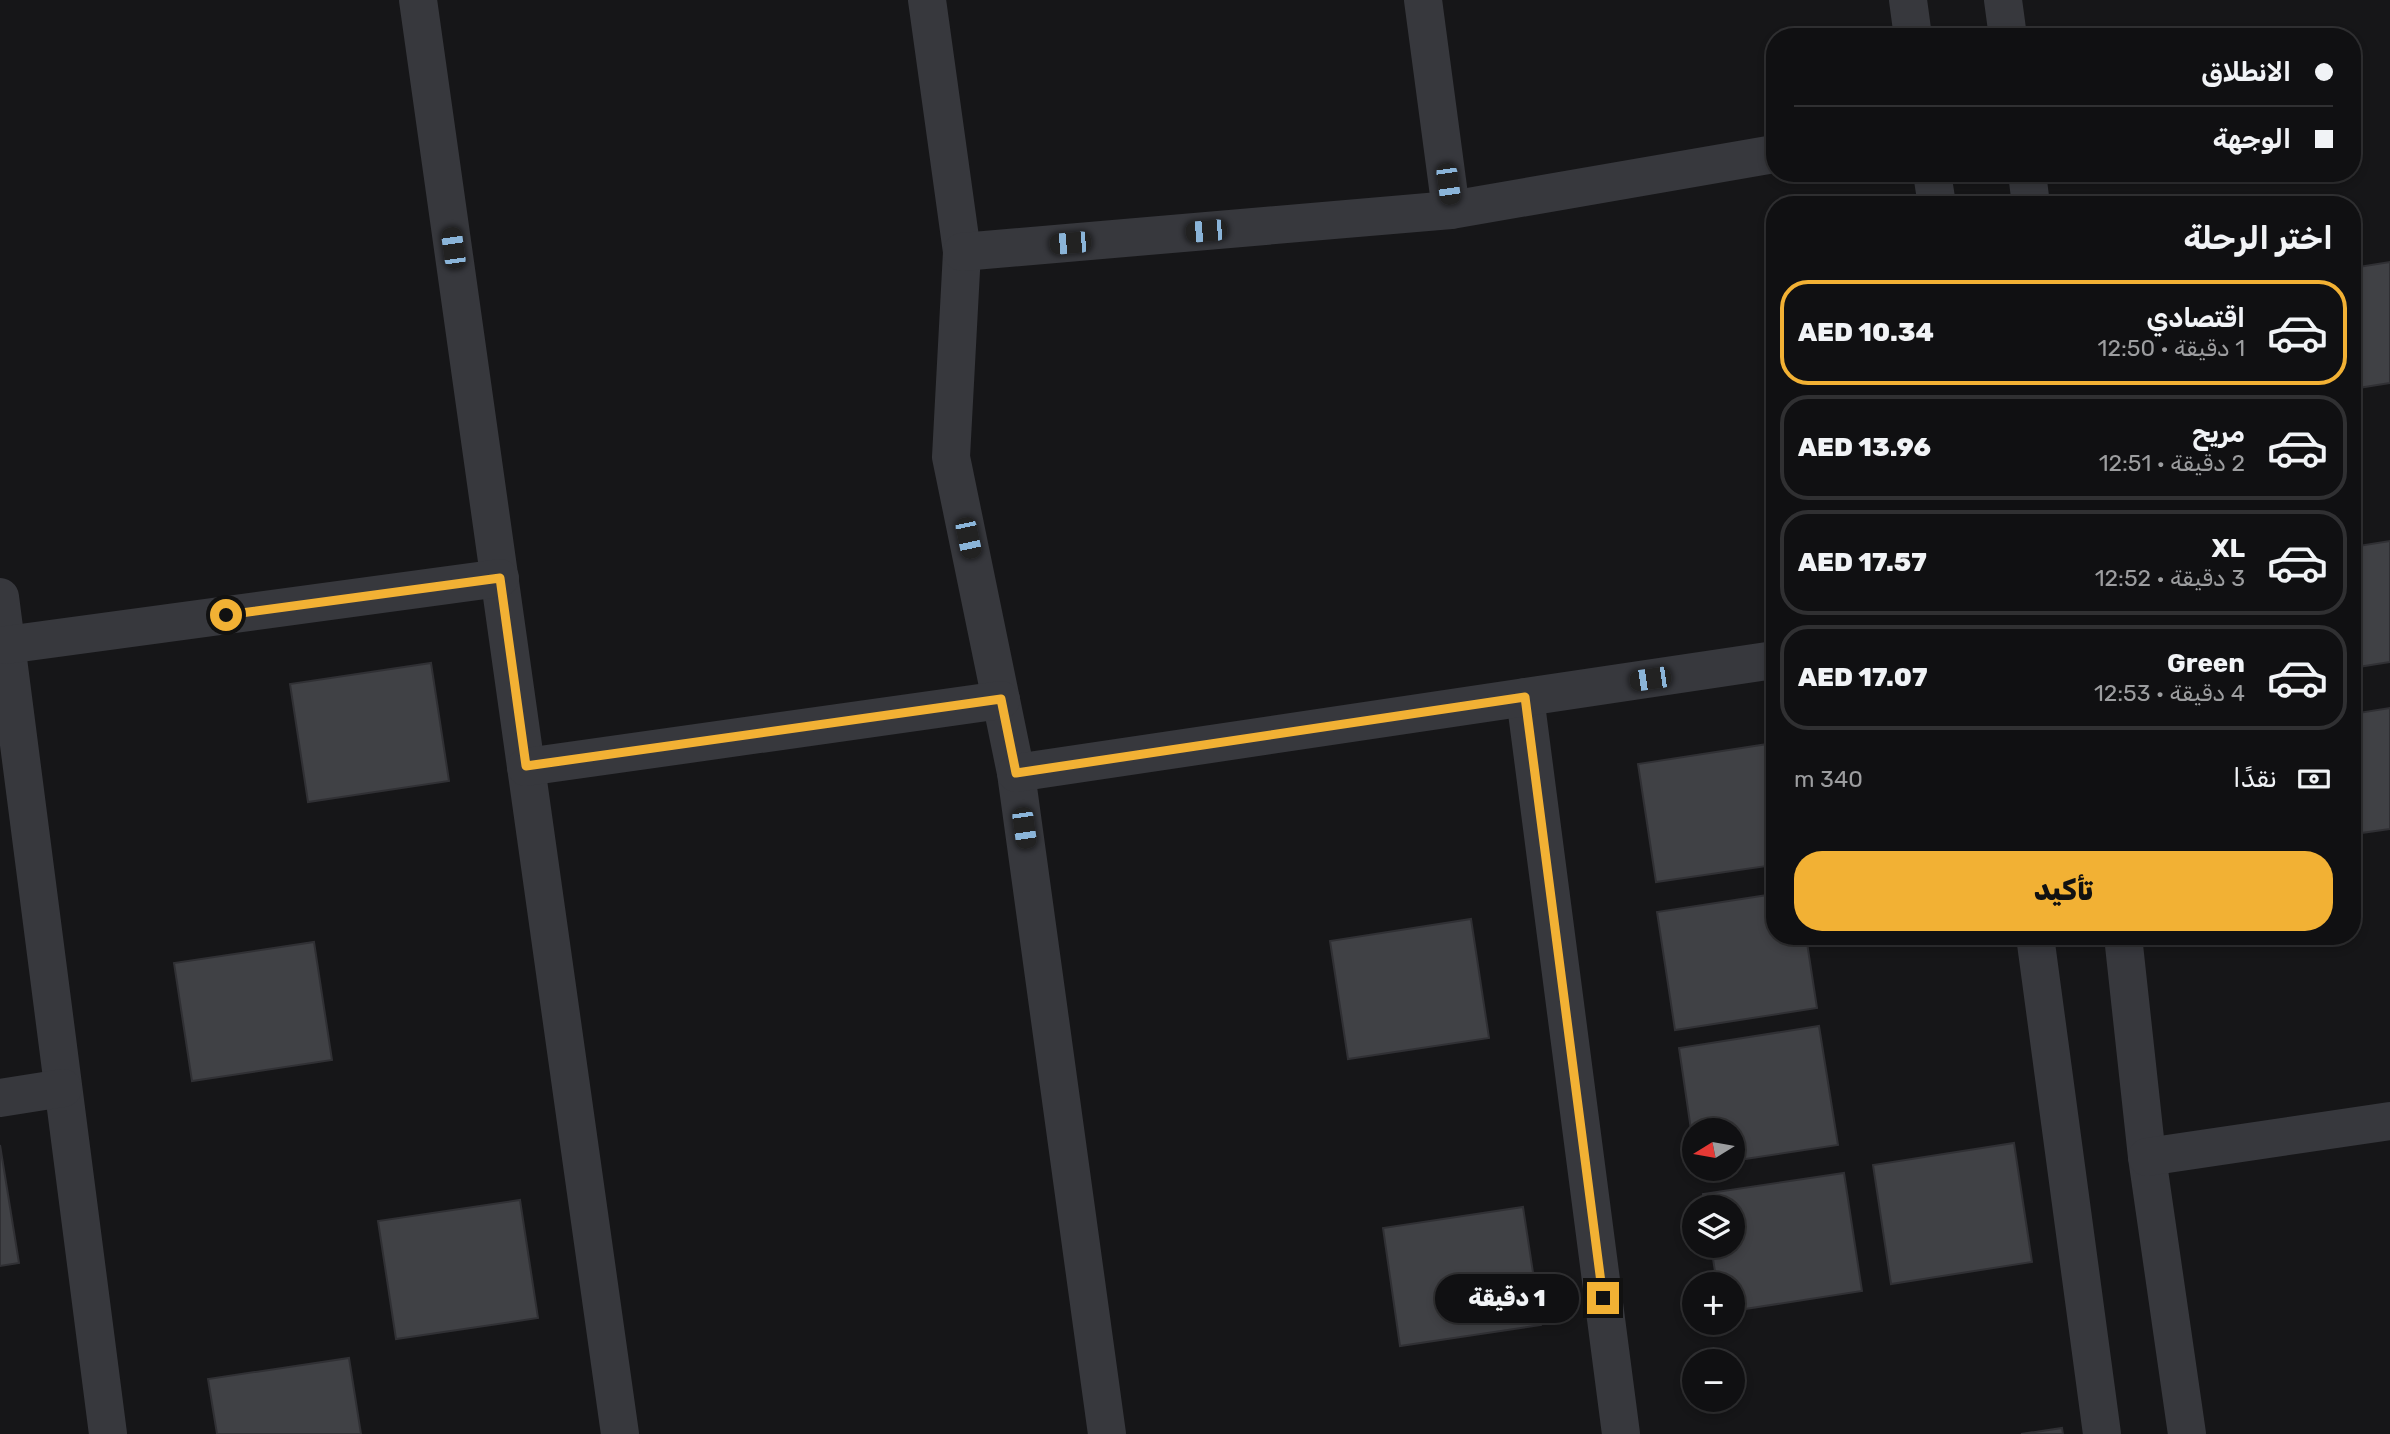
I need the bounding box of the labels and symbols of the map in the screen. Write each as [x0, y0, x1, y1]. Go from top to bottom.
car [1435, 162, 1462, 206]
car [1185, 219, 1228, 243]
car [440, 226, 467, 270]
car [1049, 231, 1092, 255]
car [954, 515, 983, 561]
route start [210, 599, 242, 631]
car [1628, 666, 1673, 692]
car [1011, 806, 1038, 850]
north arrow [1682, 1118, 1745, 1181]
callout: 1 دقيقة [1435, 1274, 1578, 1322]
route end [1587, 1282, 1619, 1314]

